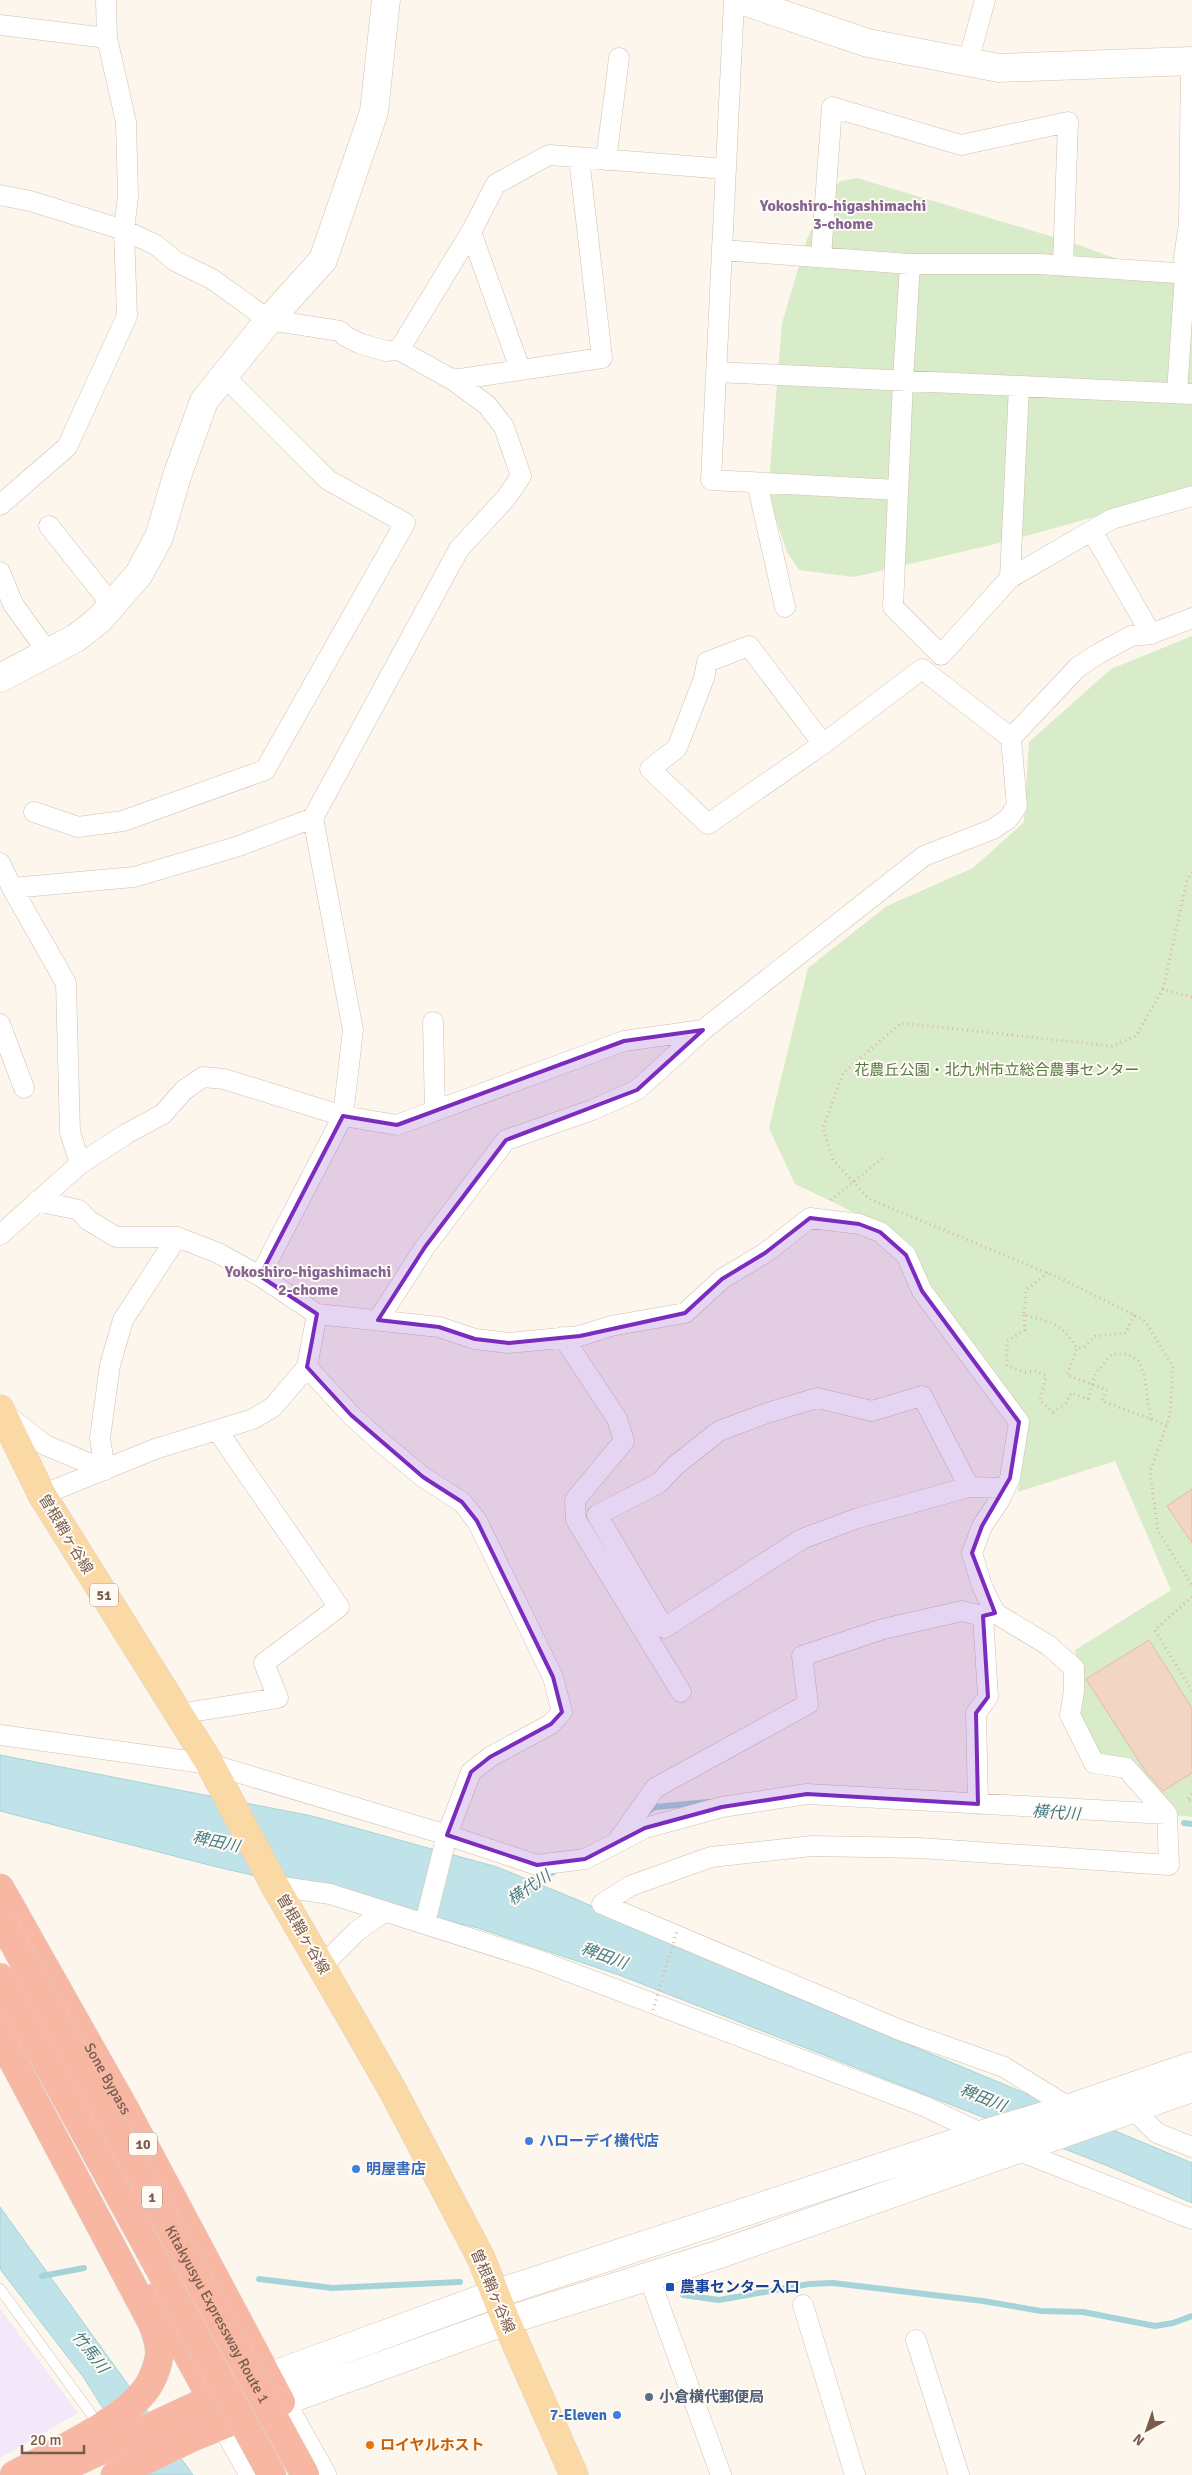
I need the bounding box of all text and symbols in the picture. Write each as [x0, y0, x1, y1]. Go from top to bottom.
district label: Yokoshiro-higashimachi 3-chome [759, 196, 926, 234]
park label: 花農丘公園・北九州市立総合農事センター [854, 1061, 1140, 1079]
district label: Yokoshiro-higashimachi 2-chome [224, 1262, 391, 1300]
street label: 曽根鞘ヶ谷線 [35, 1491, 97, 1577]
road number: 51 [90, 1584, 118, 1606]
water label: 横代川 [1031, 1801, 1083, 1825]
water label: 稗田川 [190, 1827, 244, 1857]
water label: 横代川 [504, 1865, 556, 1910]
street label: 曽根鞘ヶ谷線 [273, 1891, 333, 1977]
water label: 稗田川 [578, 1938, 632, 1974]
street label: Sone Bypass [80, 2040, 135, 2118]
water label: 稗田川 [957, 2080, 1011, 2117]
road number: 10 [129, 2132, 157, 2156]
place label: ハローデイ横代店 [539, 2132, 659, 2150]
marker: ハローデイ横代店 [523, 2135, 535, 2147]
place label: 明屋書店 [366, 2160, 426, 2178]
marker: 明屋書店 [350, 2163, 362, 2175]
road number: 1 [142, 2186, 162, 2208]
street label: Kitakyusyu Expressway Route 1 [161, 2222, 273, 2407]
street label: 曽根鞘ヶ谷線 [467, 2246, 519, 2336]
place label: 農事センター入口 [680, 2278, 800, 2296]
marker: 農事センター入口 [664, 2281, 676, 2293]
water label: 竹馬川 [67, 2327, 114, 2379]
place label: 小倉横代郵便局 [659, 2388, 764, 2406]
marker: 小倉横代郵便局 [643, 2391, 655, 2403]
north arrow [1122, 2405, 1172, 2455]
place label: 7-Eleven [550, 2406, 607, 2424]
marker: 7-Eleven [611, 2409, 623, 2421]
scale bar [22, 2422, 85, 2454]
text: N [1130, 2430, 1148, 2449]
text: 20 m [30, 2431, 61, 2449]
place label: ロイヤルホスト [380, 2436, 485, 2454]
marker: ロイヤルホスト [364, 2439, 376, 2451]

